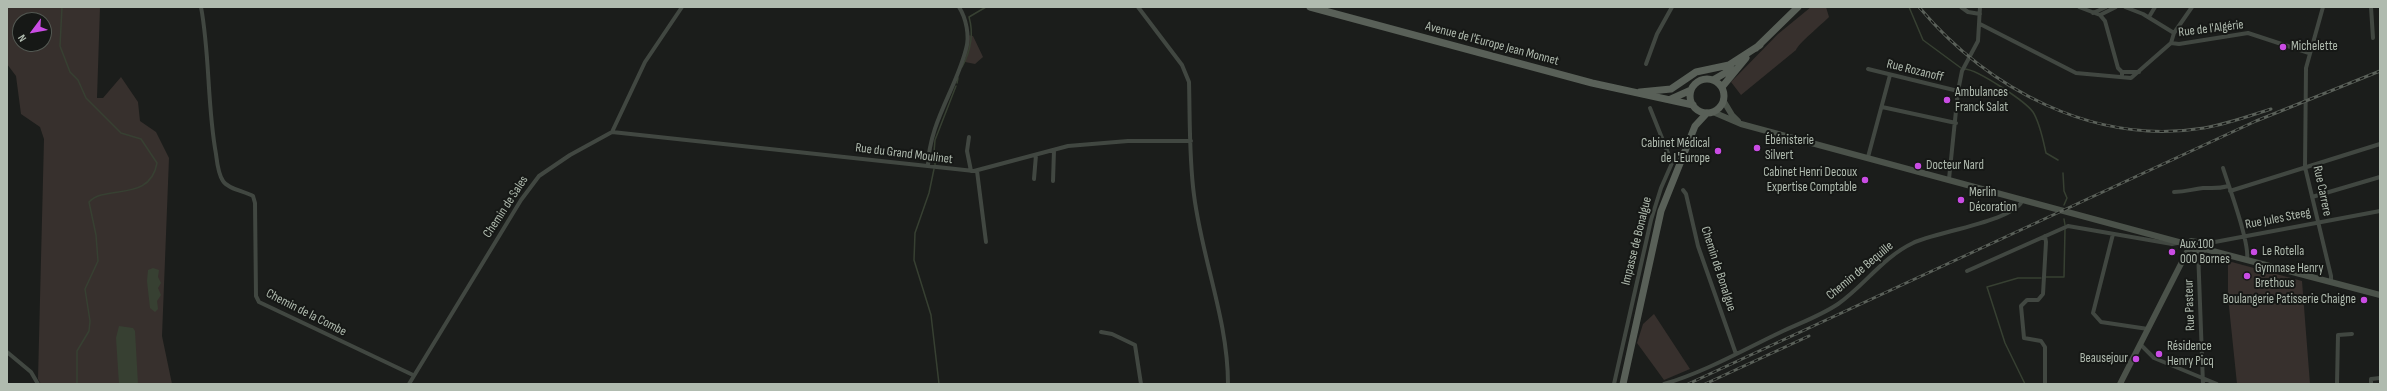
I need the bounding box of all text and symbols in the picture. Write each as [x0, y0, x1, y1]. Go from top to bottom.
north arrow [12, 12, 52, 52]
street label: Rue de l'Algérie [2177, 17, 2245, 41]
street label: Avenue de l'Europe Jean Monnet [1424, 19, 1560, 69]
text: N [15, 32, 29, 44]
place label: Michelette [2291, 39, 2338, 55]
marker: Michelette [2278, 42, 2288, 52]
street label: Rue Rozanoff [1885, 56, 1945, 86]
place label: Ambulances Franck Salat [1955, 85, 2008, 116]
marker: Ambulances Franck Salat [1942, 95, 1952, 105]
place label: Ébénisterie Silvert [1765, 133, 1814, 164]
place label: Cabinet Médical de L'Europe [1641, 136, 1710, 167]
street label: Rue du Grand Moulinet [854, 140, 954, 168]
marker: Ébénisterie Silvert [1752, 143, 1762, 153]
marker: Cabinet Médical de L'Europe [1713, 146, 1723, 156]
place label: Docteur Nard [1926, 158, 1984, 174]
marker: Docteur Nard [1913, 161, 1923, 171]
street label: Rue Carrere [2309, 164, 2335, 218]
place label: Cabinet Henri Decoux Expertise Comptable [1763, 165, 1857, 196]
street label: Chemin de Sales [480, 173, 532, 241]
marker: Cabinet Henri Decoux Expertise Comptable [1860, 175, 1870, 185]
place label: Merlin Décoration [1969, 185, 2017, 216]
street label: Impasse de Bonalgue [1618, 195, 1656, 287]
marker: Merlin Décoration [1956, 195, 1966, 205]
street label: Rue Jules Steeg [2244, 205, 2312, 233]
street label: Chemin de Bonalgue [1697, 225, 1739, 313]
place label: Aux 100 000 Bornes [2180, 237, 2230, 268]
street label: Chemin de Bequille [1823, 238, 1897, 304]
place label: Le Rotella [2262, 244, 2304, 260]
marker: Aux 100 000 Bornes [2167, 247, 2177, 257]
marker: Le Rotella [2249, 247, 2259, 257]
place label: Gymnase Henry Brethous [2255, 261, 2323, 292]
marker: Gymnase Henry Brethous [2242, 271, 2252, 281]
street label: Rue Pasteur [2181, 279, 2199, 331]
street label: Chemin de la Combe [263, 286, 349, 340]
place label: Boulangerie Patisserie Chaigne [2223, 292, 2356, 308]
marker: Boulangerie Patisserie Chaigne [2359, 295, 2369, 305]
place label: Résidence Henry Picq [2167, 339, 2214, 370]
marker: Résidence Henry Picq [2154, 349, 2164, 359]
place label: Beausejour [2080, 351, 2128, 367]
marker: Beausejour [2131, 354, 2141, 364]

